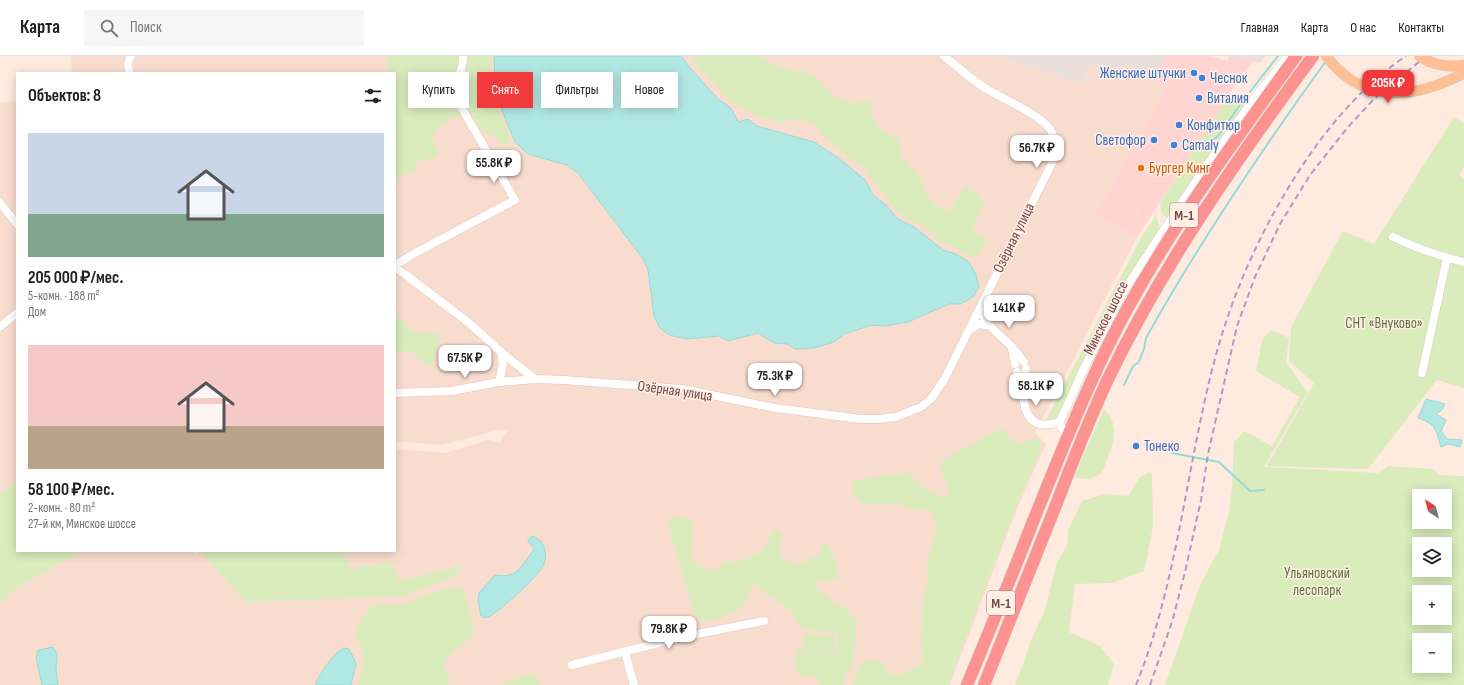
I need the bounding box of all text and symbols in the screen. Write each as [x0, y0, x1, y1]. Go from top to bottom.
search box [84, 10, 364, 46]
text: Карта [20, 16, 60, 39]
icon: search [98, 17, 120, 39]
text: Поиск [130, 18, 162, 37]
text: Главная [1241, 19, 1279, 36]
text: Карта [1301, 19, 1328, 36]
text: О нас [1350, 19, 1376, 36]
text: Контакты [1398, 19, 1444, 36]
place label: Женские штучки [1100, 64, 1186, 83]
marker: Женские штучки [1189, 68, 1199, 78]
place label: Чеснок [1210, 69, 1248, 88]
pin: 205K ₽ [1355, 70, 1421, 104]
chip: Купить [408, 72, 469, 108]
chip: Снять [477, 72, 533, 108]
chip: Фильтры [541, 72, 613, 108]
chip: Новое [621, 72, 678, 108]
marker: Чеснок [1197, 73, 1207, 83]
text: 205K ₽ [1371, 75, 1405, 91]
icon: filters [362, 85, 384, 107]
text: Объектов: 8 [28, 86, 101, 106]
place label: Виталия [1207, 89, 1249, 108]
marker: Виталия [1194, 93, 1204, 103]
place label: Конфитюр [1187, 116, 1240, 135]
marker: Конфитюр [1174, 120, 1184, 130]
place label: Светофор [1095, 131, 1146, 150]
pin: 56.7K ₽ [1000, 135, 1074, 169]
marker: Светофор [1149, 135, 1159, 145]
place label: Camaly [1182, 136, 1219, 155]
text: 56.7K ₽ [1019, 140, 1055, 156]
marker: Camaly [1169, 140, 1179, 150]
pin: 55.8K ₽ [457, 150, 531, 184]
text: 55.8K ₽ [476, 155, 512, 171]
icon: home [170, 159, 242, 231]
place label: Бургер Кинг [1149, 159, 1211, 178]
marker: Бургер Кинг [1136, 163, 1146, 173]
street label: Озёрная улица [989, 200, 1039, 276]
road number: М-1 [1170, 203, 1198, 227]
text: 205 000 ₽/мес. [28, 268, 123, 288]
street label: Минское шоссе [1079, 278, 1133, 358]
text: 5-комн. · 188 m² [28, 288, 100, 304]
pin: 141K ₽ [976, 295, 1042, 329]
text: 141K ₽ [993, 300, 1025, 316]
text: Дом [28, 304, 46, 320]
park label: СНТ «Внуково» [1345, 314, 1423, 333]
pin: 67.5K ₽ [428, 345, 502, 379]
text: 67.5K ₽ [447, 350, 483, 366]
pin: 75.3K ₽ [738, 363, 812, 397]
text: 75.3K ₽ [757, 368, 793, 384]
icon: home [170, 371, 242, 443]
pin: 58.1K ₽ [999, 373, 1073, 407]
street label: Озёрная улица [636, 376, 714, 406]
text: 58.1K ₽ [1018, 378, 1054, 394]
place label: Тонеко [1144, 437, 1179, 456]
marker: Тонеко [1131, 441, 1141, 451]
text: 58 100 ₽/мес. [28, 480, 114, 500]
north arrow [1412, 489, 1452, 529]
map controls [1412, 489, 1452, 673]
text: 2-комн. · 80 m² [28, 500, 95, 516]
text: 27-й км, Минское шоссе [28, 516, 136, 532]
button: layers [1412, 537, 1452, 577]
park label: Ульяновский лесопарк [1284, 564, 1350, 600]
button: + [1412, 585, 1452, 625]
road number: М-1 [987, 591, 1015, 615]
pin: 79.8K ₽ [632, 616, 706, 650]
text: 79.8K ₽ [651, 621, 687, 637]
button: − [1412, 633, 1452, 673]

